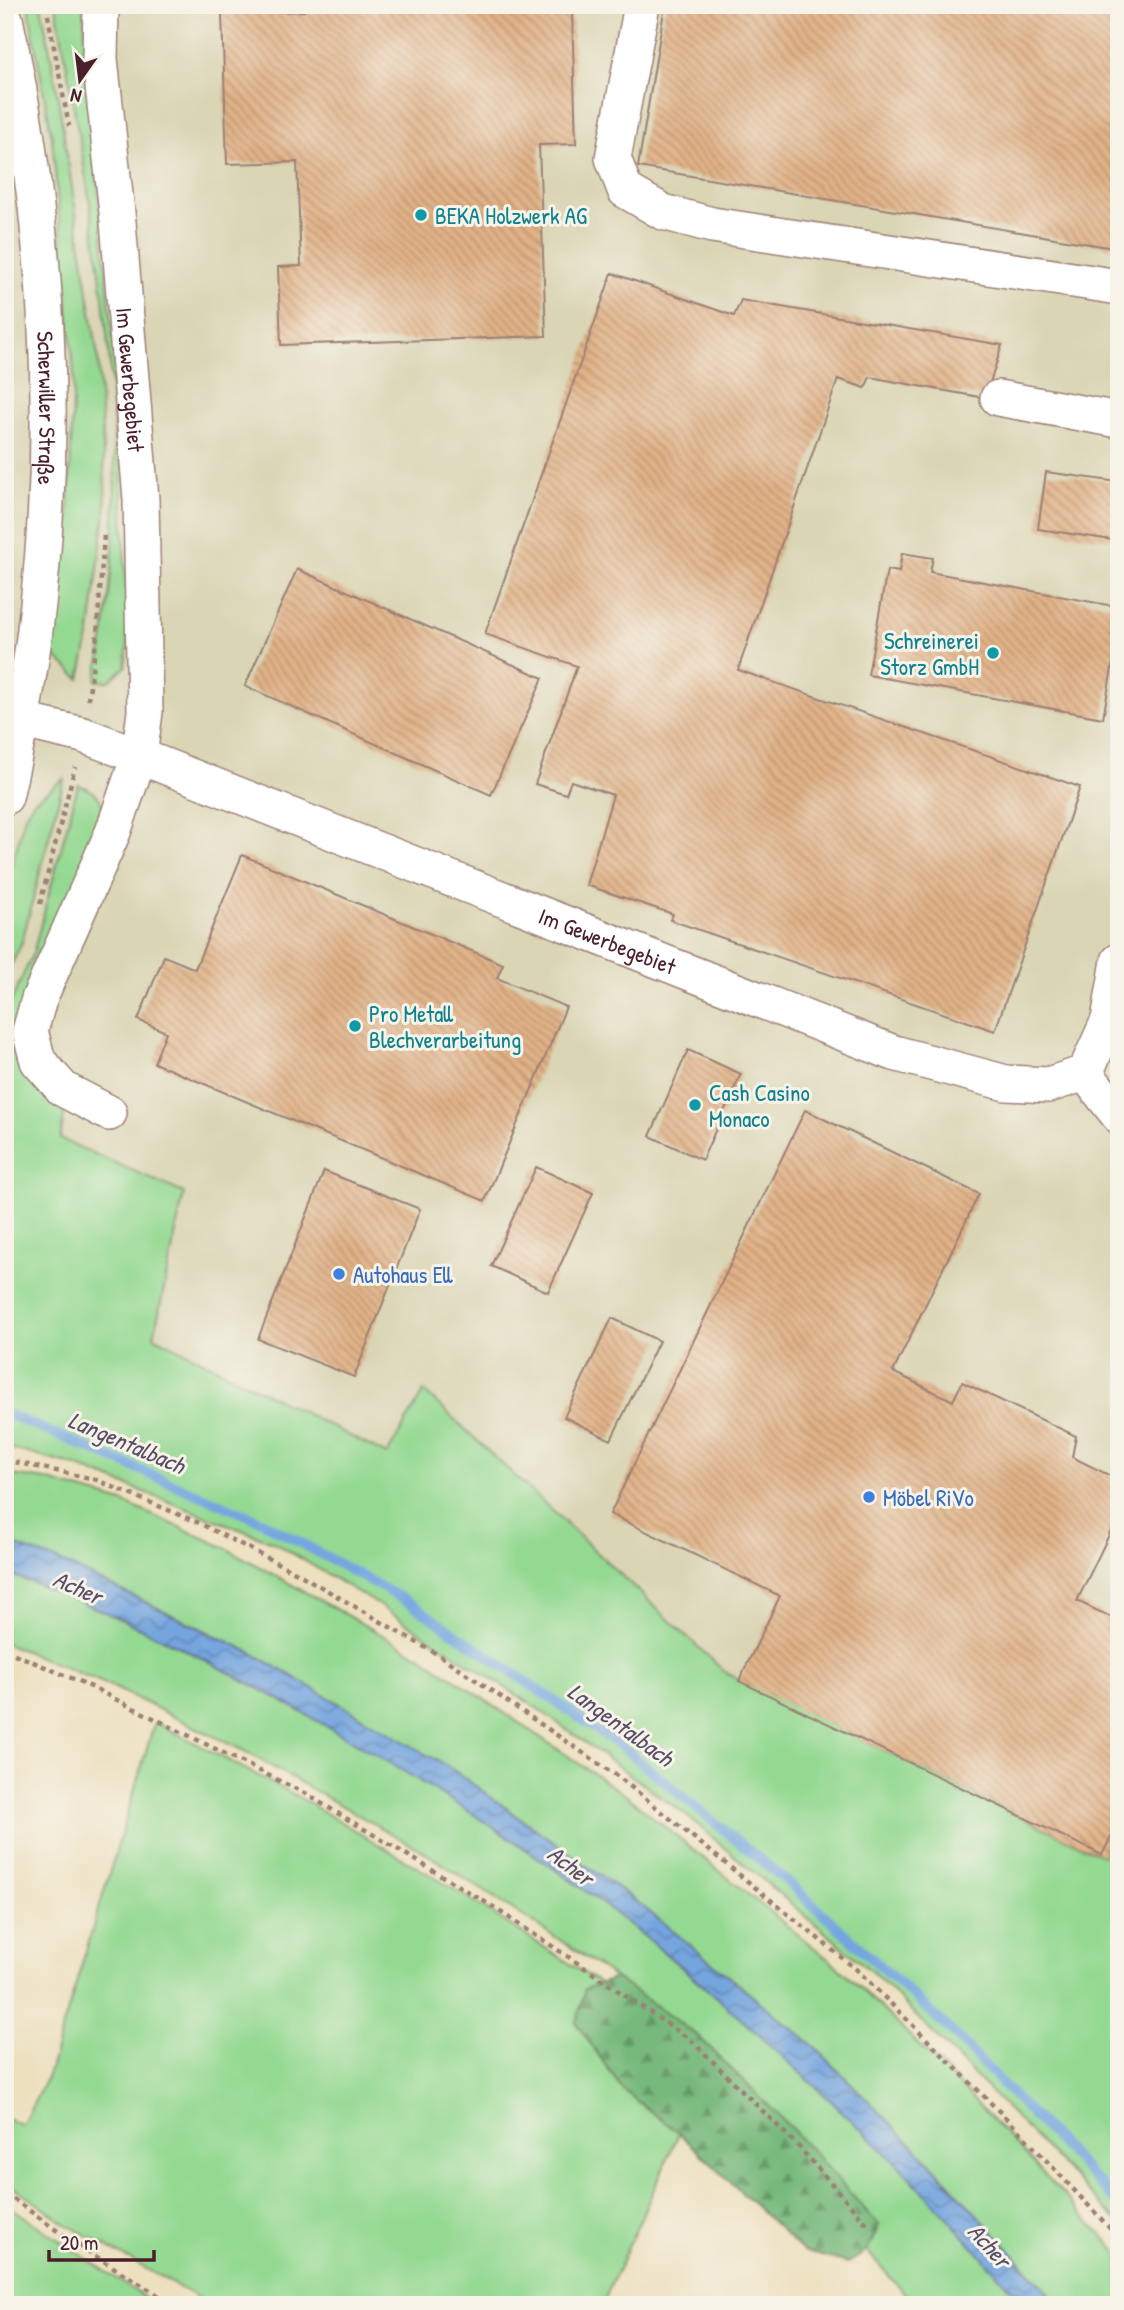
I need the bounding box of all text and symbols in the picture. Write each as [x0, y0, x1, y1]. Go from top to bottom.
north arrow [46, 46, 116, 116]
text: N [68, 83, 84, 110]
place label: BEKA Holzwerk AG [435, 200, 587, 231]
marker: BEKA Holzwerk AG [413, 207, 429, 223]
street label: Im Gewerbegebiet [110, 306, 153, 454]
street label: Scherwiller Straße [31, 330, 64, 485]
place label: Schreinerei Storz GmbH [880, 625, 979, 682]
marker: Schreinerei Storz GmbH [985, 645, 1001, 661]
street label: Im Gewerbegebiet [534, 899, 682, 982]
place label: Pro Metall Blechverarbeitung [369, 998, 521, 1055]
marker: Pro Metall Blechverarbeitung [347, 1018, 363, 1034]
place label: Cash Casino Monaco [709, 1077, 810, 1134]
marker: Cash Casino Monaco [687, 1097, 703, 1113]
place label: Autohaus Ell [353, 1259, 454, 1290]
marker: Autohaus Ell [331, 1266, 347, 1282]
water label: Langentalbach [64, 1403, 192, 1482]
place label: Möbel RiVo [883, 1482, 974, 1513]
marker: Möbel RiVo [861, 1489, 877, 1505]
water label: Acher [49, 1562, 110, 1613]
water label: Langentalbach [561, 1675, 682, 1775]
water label: Acher [541, 1837, 603, 1894]
water label: Acher [961, 2216, 1020, 2276]
scale bar [49, 2219, 154, 2263]
text: 20 m [60, 2228, 98, 2257]

